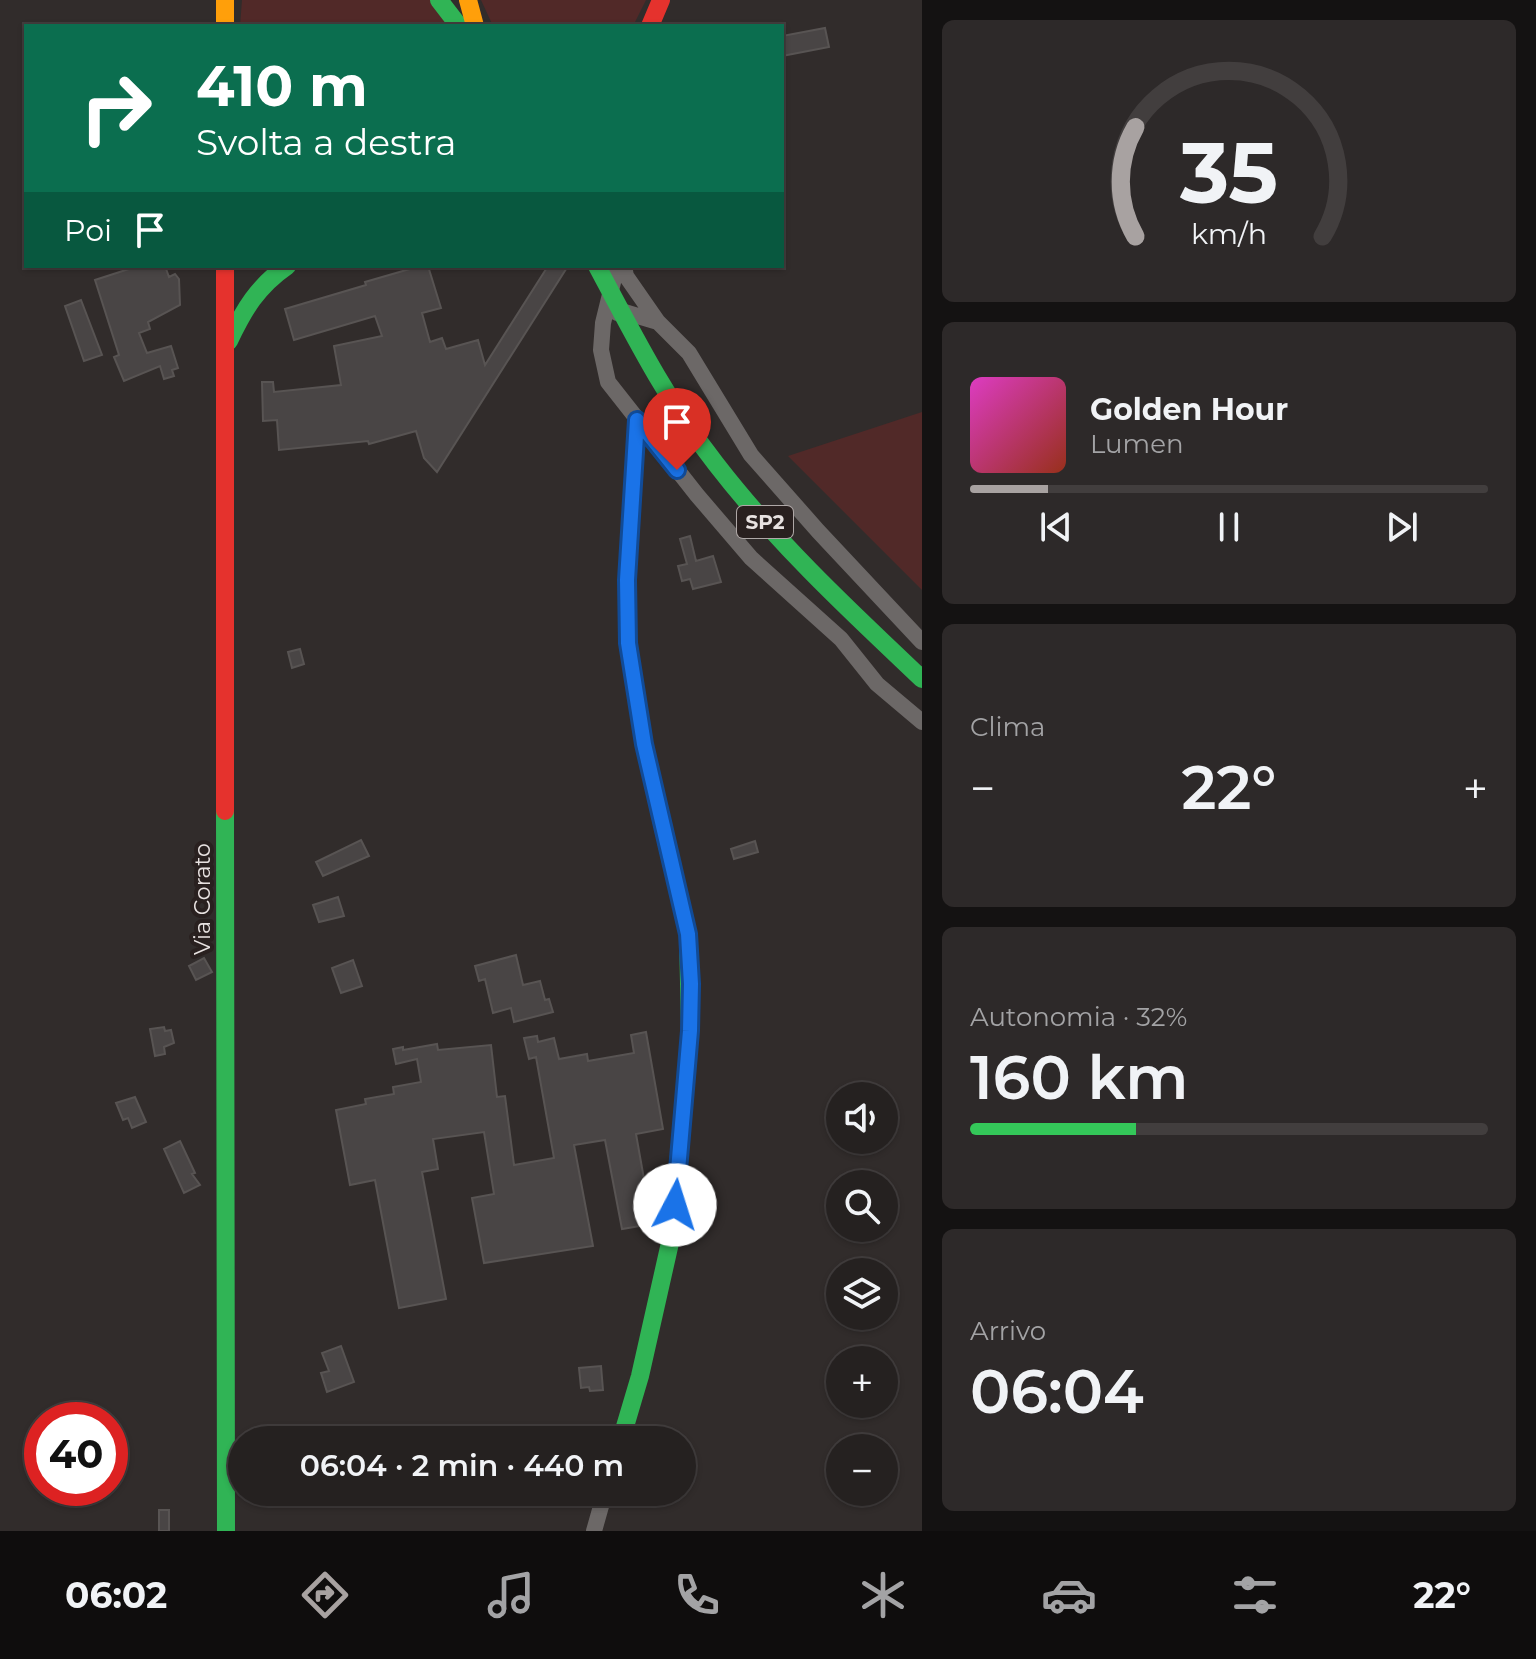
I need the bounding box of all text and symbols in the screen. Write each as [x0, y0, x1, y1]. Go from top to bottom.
text: 410 m [196, 52, 368, 120]
icon: right [64, 56, 168, 160]
text: Svolta a destra [196, 120, 456, 164]
text: 35 [1179, 122, 1278, 224]
icon: arrive [128, 208, 172, 252]
text: Poi [64, 212, 112, 249]
text: km/h [1191, 216, 1267, 251]
pin [643, 388, 711, 470]
text: Golden Hour [1090, 391, 1288, 428]
icon: arrive [655, 400, 699, 444]
text: Lumen [1090, 428, 1183, 460]
icon: previous [1034, 505, 1078, 549]
icon: pause [1207, 505, 1251, 549]
icon: next [1380, 505, 1424, 549]
road number: SP2 [737, 506, 793, 538]
text: Clima [970, 711, 1045, 743]
text: 22° [1182, 751, 1276, 824]
text: − [970, 761, 995, 815]
text: + [1463, 761, 1488, 815]
street label: Via Corato [189, 843, 216, 955]
text: Autonomia · 32% [970, 1001, 1187, 1033]
text: 160 km [970, 1041, 1188, 1114]
map controls [826, 1082, 898, 1506]
button: sound [826, 1082, 898, 1154]
position arrow [633, 1163, 717, 1247]
button: search [826, 1170, 898, 1242]
button: layers [826, 1258, 898, 1330]
text: Arrivo [970, 1315, 1046, 1347]
button: + [826, 1346, 898, 1418]
text: 06:04 [970, 1355, 1144, 1428]
speed limit sign: 40 [24, 1402, 128, 1506]
button: − [826, 1434, 898, 1506]
text: 06:04 · 2 min · 440 m [300, 1447, 624, 1484]
icon: directions [297, 1567, 353, 1623]
icon: music [483, 1567, 539, 1623]
icon: phone [669, 1567, 725, 1623]
icon: climate [855, 1567, 911, 1623]
icon: car [1041, 1567, 1097, 1623]
icon: filters [1227, 1567, 1283, 1623]
text: 06:02 [65, 1573, 167, 1617]
text: 22° [1413, 1573, 1471, 1617]

